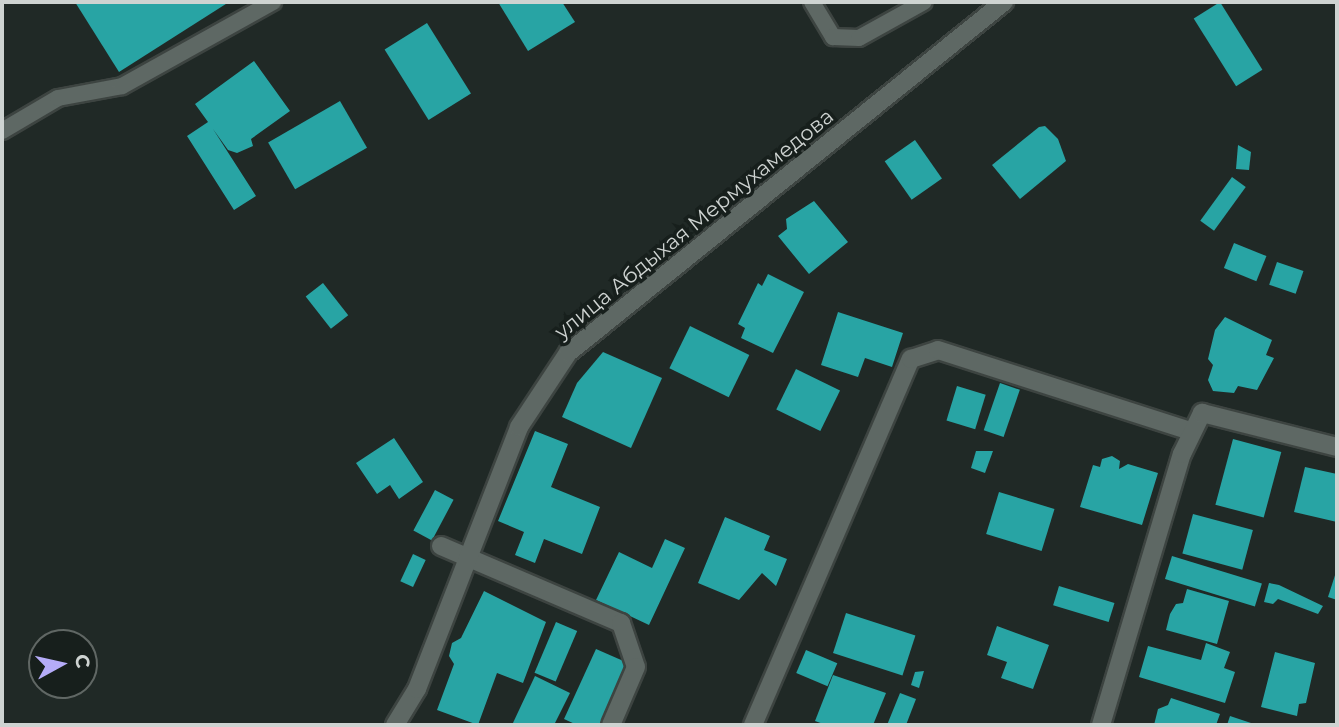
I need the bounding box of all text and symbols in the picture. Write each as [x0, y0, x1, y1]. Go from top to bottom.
street label: улица Абдыхая Мермухамедова [549, 104, 839, 344]
north arrow [28, 629, 98, 699]
text: С [70, 653, 95, 670]

